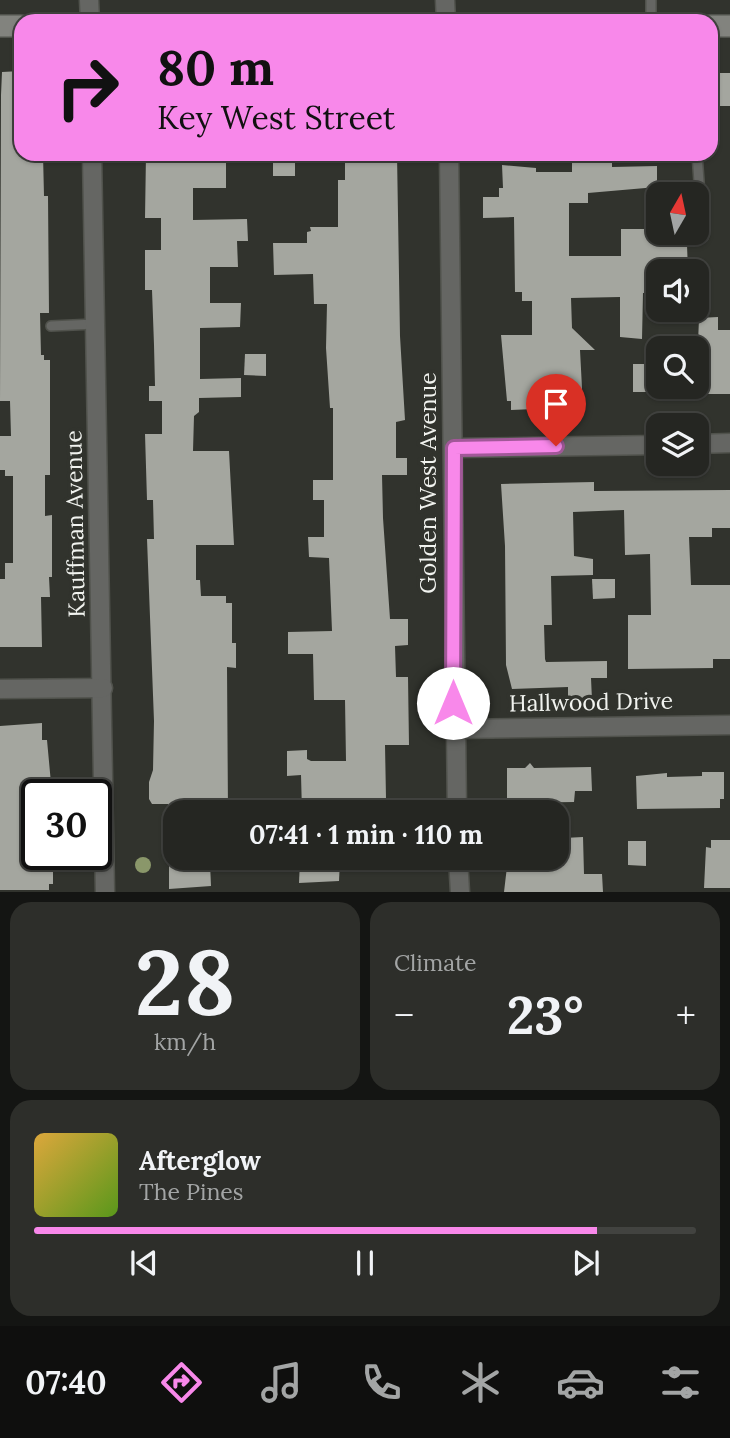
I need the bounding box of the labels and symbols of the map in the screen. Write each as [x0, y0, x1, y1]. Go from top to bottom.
north arrow [646, 182, 709, 245]
street label: Golden West Avenue [413, 372, 442, 594]
pin [526, 374, 586, 446]
street label: Kauffman Avenue [58, 430, 91, 618]
position arrow [416, 666, 490, 740]
street label: Hallwood Drive [509, 686, 673, 717]
speed limit sign: 30 [21, 779, 112, 870]

